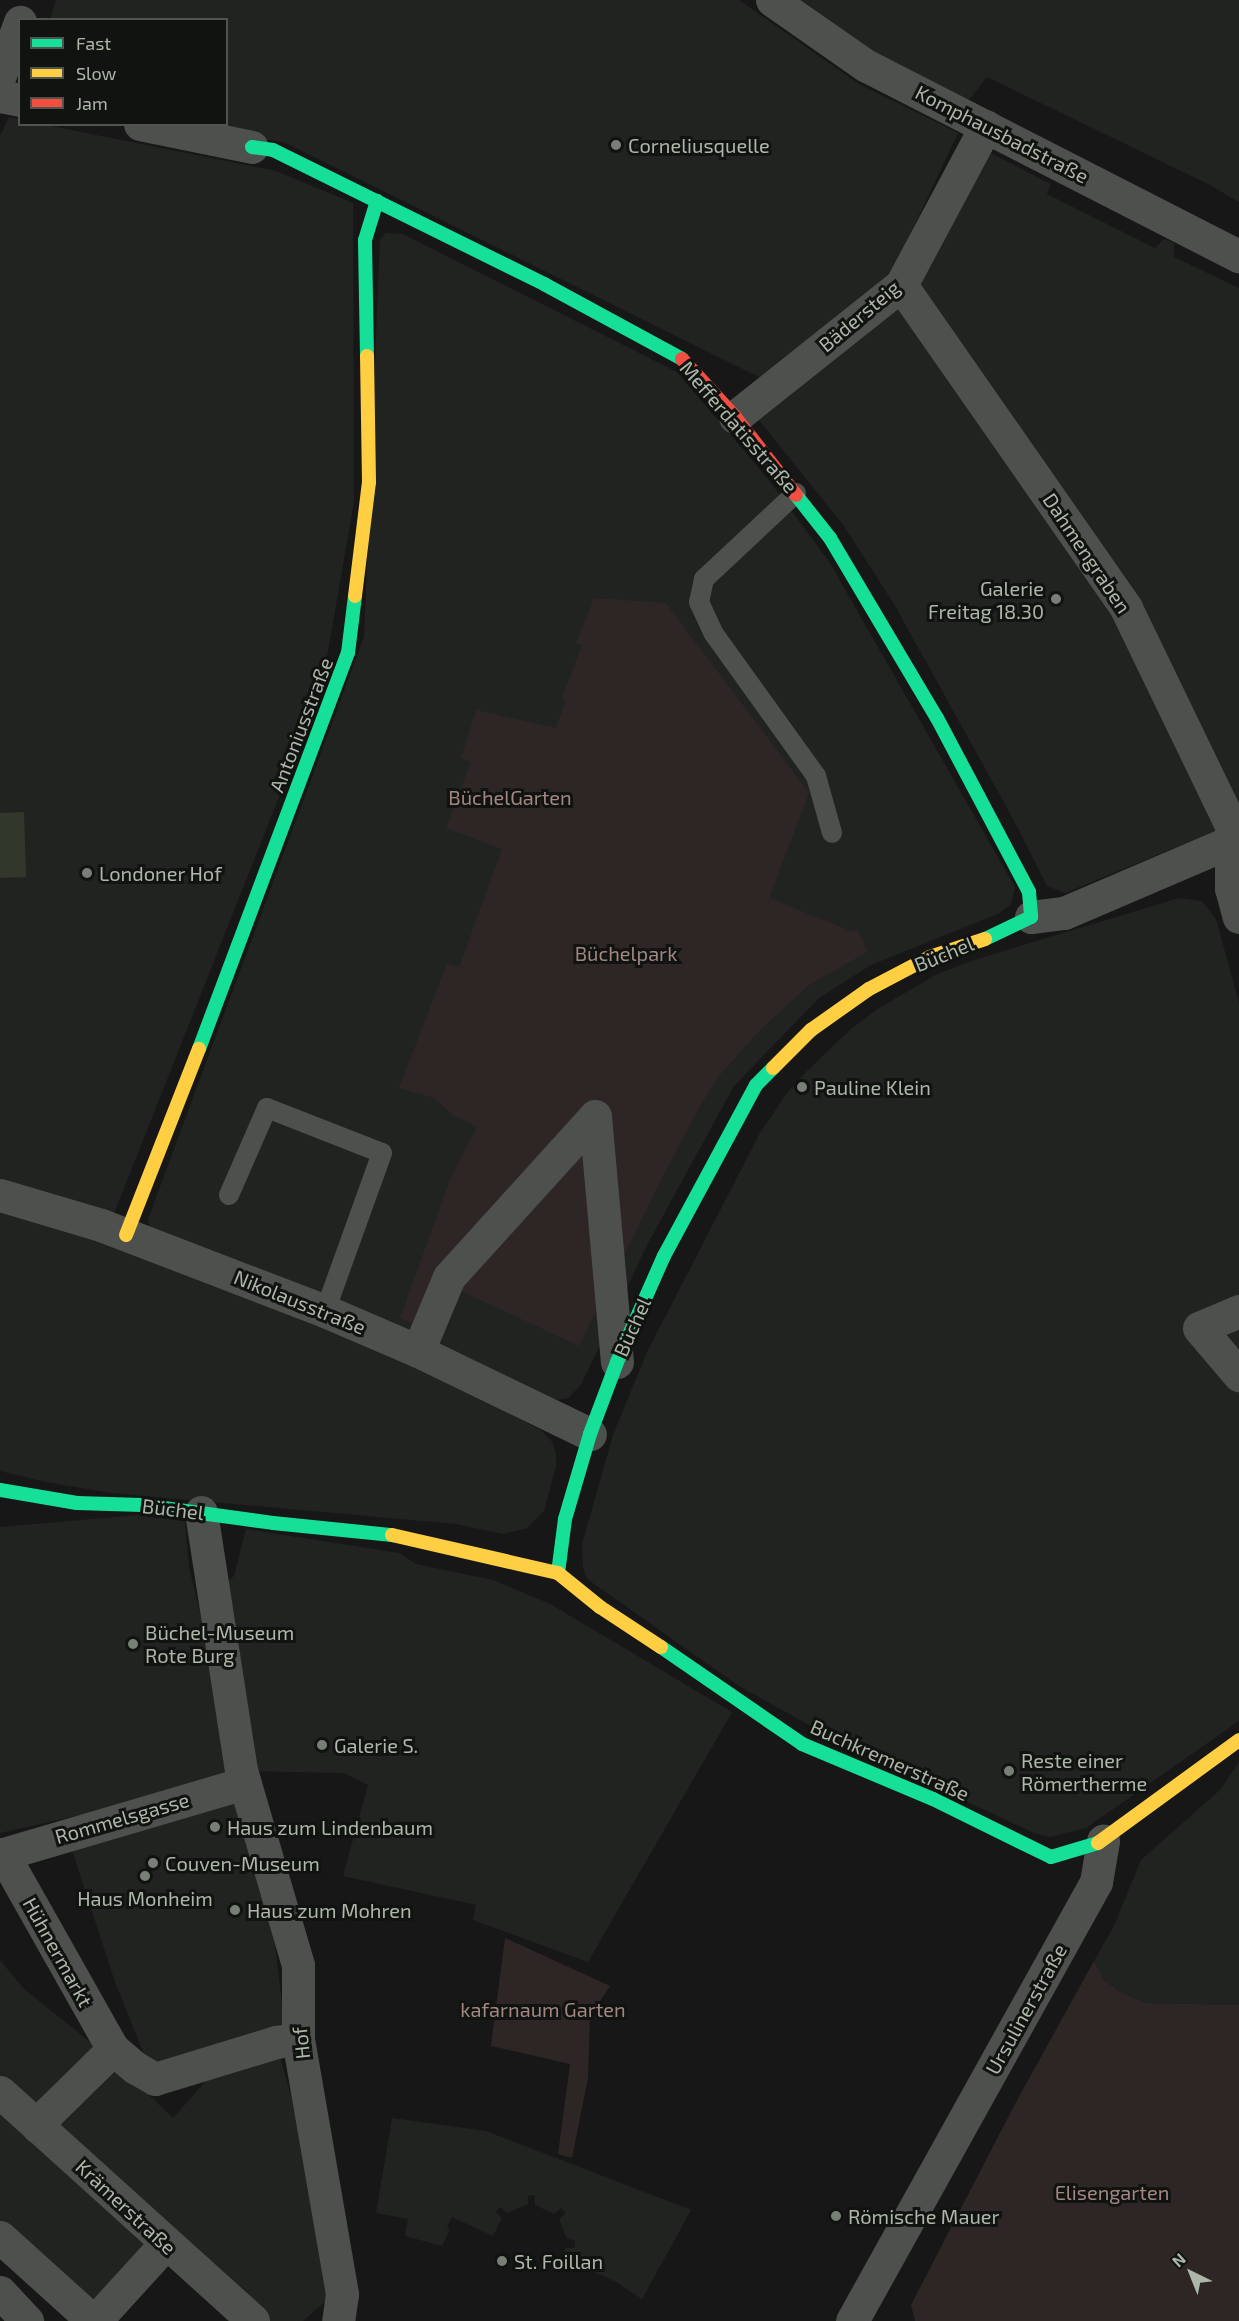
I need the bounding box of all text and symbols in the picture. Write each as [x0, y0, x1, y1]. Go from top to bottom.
legend [18, 18, 228, 126]
text: Fast [76, 32, 111, 54]
text: Slow [76, 62, 116, 84]
street label: Komphausbadstraße [911, 80, 1093, 188]
text: Jam [76, 92, 108, 114]
place label: Corneliusquelle [628, 133, 770, 157]
marker: Corneliusquelle [609, 138, 623, 152]
street label: Bädersteig [814, 275, 904, 357]
street label: Mefferdatisstraße [675, 356, 803, 498]
street label: Dahmengraben [1038, 488, 1136, 618]
place label: Galerie Freitag 18.30 [928, 576, 1044, 623]
marker: Galerie Freitag 18.30 [1049, 592, 1063, 606]
street label: Antoniusstraße [264, 654, 338, 796]
park label: BüchelGarten [448, 785, 572, 809]
place label: Londoner Hof [99, 861, 222, 885]
marker: Londoner Hof [80, 866, 94, 880]
street label: Büchel [911, 931, 977, 977]
park label: Büchelpark [575, 941, 677, 965]
place label: Pauline Klein [814, 1075, 931, 1099]
marker: Pauline Klein [795, 1080, 809, 1094]
street label: Nikolausstraße [231, 1265, 369, 1339]
street label: Büchel [608, 1294, 656, 1360]
street label: Büchel [141, 1493, 205, 1525]
place label: Büchel-Museum Rote Burg [145, 1620, 294, 1667]
marker: Büchel-Museum Rote Burg [126, 1637, 140, 1651]
street label: Buchkremerstraße [807, 1714, 973, 1806]
place label: Galerie S. [334, 1733, 418, 1757]
marker: Galerie S. [315, 1738, 329, 1752]
place label: Reste einer Römertherme [1021, 1748, 1147, 1795]
marker: Reste einer Römertherme [1002, 1764, 1016, 1778]
street label: Rommelsgasse [52, 1787, 192, 1849]
place label: Haus zum Lindenbaum [227, 1815, 433, 1839]
marker: Haus zum Lindenbaum [208, 1820, 222, 1834]
place label: Couven-Museum [165, 1851, 320, 1875]
marker: Couven-Museum [146, 1856, 160, 1870]
marker: Haus Monheim [138, 1869, 152, 1883]
place label: Haus Monheim [77, 1886, 213, 1910]
street label: Hühnermarkt [18, 1893, 98, 2011]
place label: Haus zum Mohren [247, 1898, 412, 1922]
marker: Haus zum Mohren [228, 1903, 242, 1917]
street label: Ursulinerstraße [980, 1940, 1072, 2078]
park label: kafarnaum Garten [460, 1997, 626, 2021]
street label: Hof [287, 2026, 315, 2060]
street label: Krämerstraße [71, 2155, 181, 2259]
park label: Elisengarten [1055, 2180, 1169, 2204]
place label: Römische Mauer [848, 2204, 1000, 2228]
marker: Römische Mauer [829, 2209, 843, 2223]
north arrow [1161, 2243, 1221, 2303]
place label: St. Foillan [514, 2249, 603, 2273]
text: N [1168, 2249, 1189, 2270]
marker: St. Foillan [495, 2254, 509, 2268]

